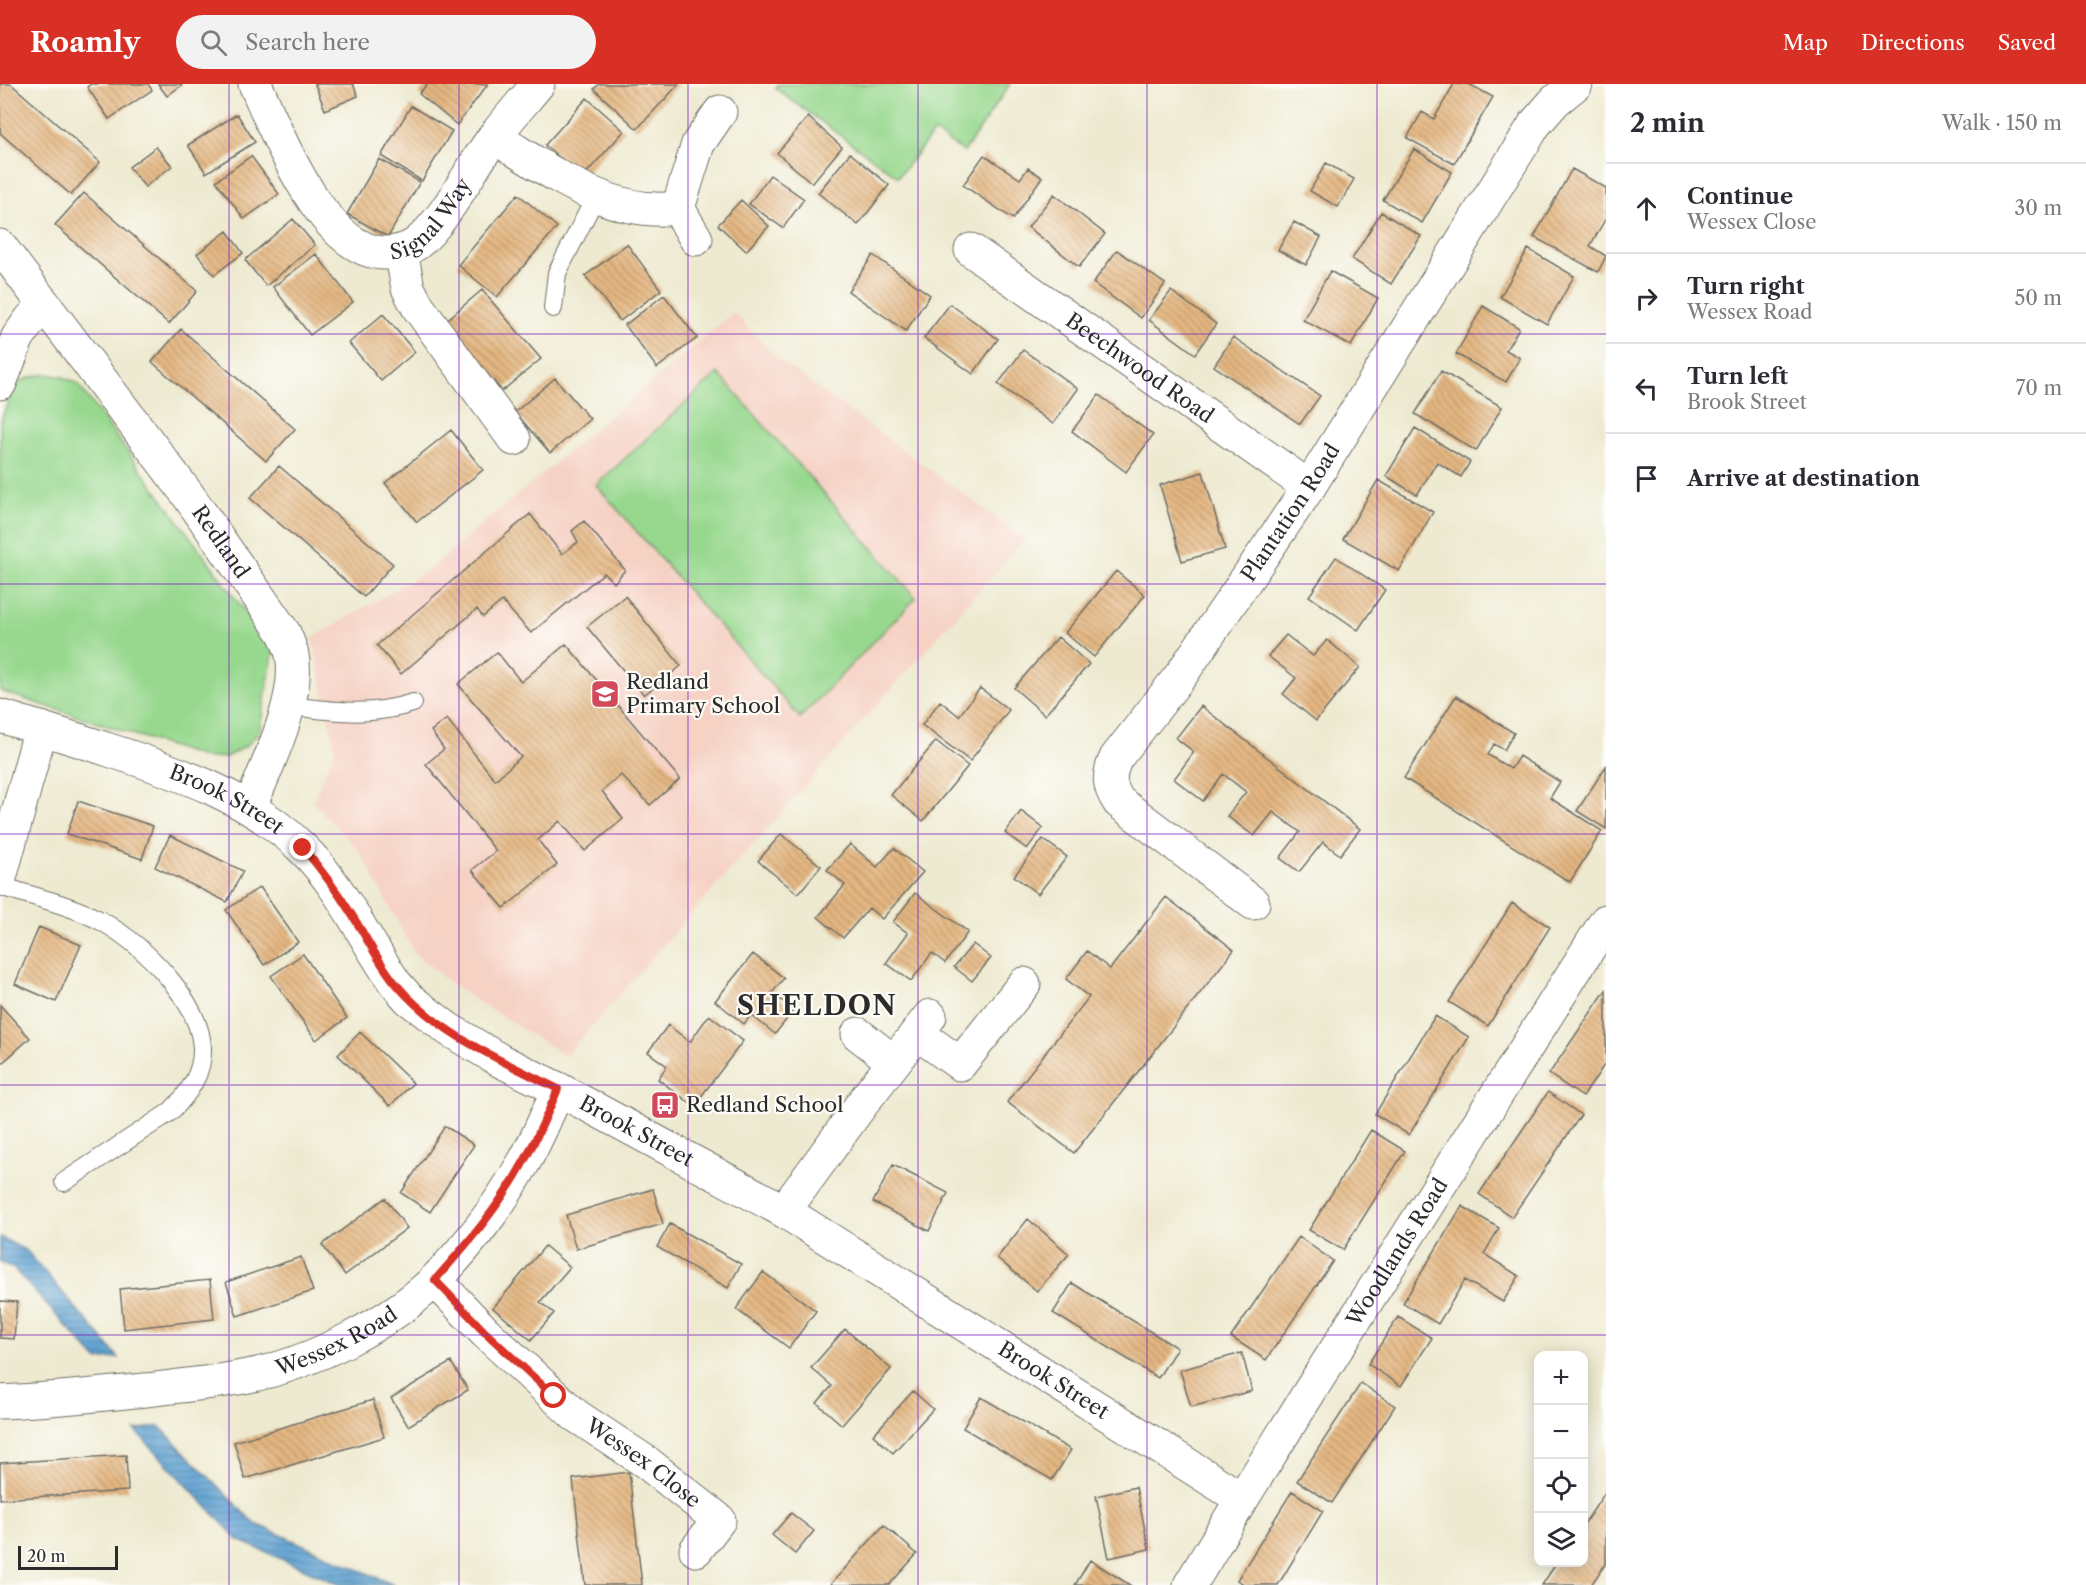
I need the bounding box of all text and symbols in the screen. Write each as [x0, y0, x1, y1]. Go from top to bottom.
search box [176, 15, 596, 69]
text: Roamly [30, 25, 140, 59]
icon: search [197, 26, 230, 59]
text: Search here [245, 29, 370, 56]
text: Map [1783, 30, 1828, 55]
text: Directions [1861, 30, 1965, 55]
text: Saved [1998, 30, 2056, 55]
text: 2 min [1630, 107, 1705, 139]
text: Walk · 150 m [1942, 111, 2062, 135]
street label: Signal Way [388, 173, 476, 265]
text: Continue [1687, 183, 1793, 210]
icon: ahead [1630, 192, 1663, 225]
text: 30 m [2014, 196, 2062, 220]
text: Wessex Close [1687, 210, 1816, 234]
text: Turn right [1687, 273, 1805, 300]
icon: right [1630, 282, 1663, 315]
text: 50 m [2015, 286, 2062, 310]
text: Wessex Road [1687, 300, 1812, 324]
street label: Beechwood Road [1061, 307, 1219, 428]
text: Turn left [1687, 363, 1788, 390]
icon: left [1630, 372, 1663, 405]
text: 70 m [2016, 376, 2062, 400]
text: Brook Street [1687, 390, 1807, 414]
street label: Plantation Road [1235, 439, 1345, 586]
icon: arrive [1630, 462, 1663, 495]
text: Arrive at destination [1687, 465, 1920, 492]
street label: Redland [187, 500, 255, 583]
place label: Redland Primary School [626, 669, 780, 718]
school or university icon: Redland Primary School [589, 678, 621, 710]
street label: Brook Street [166, 759, 290, 840]
route end [289, 834, 315, 860]
district label: SHELDON [737, 989, 897, 1022]
bus stop icon: Redland School [649, 1089, 681, 1121]
street label: Brook Street [575, 1090, 698, 1172]
place label: Redland School [686, 1092, 843, 1117]
street label: Woodlands Road [1341, 1173, 1453, 1331]
street label: Wessex Road [272, 1301, 402, 1381]
street label: Brook Street [994, 1336, 1114, 1424]
map controls [1534, 1351, 1588, 1567]
button: + [1534, 1351, 1588, 1405]
route start [540, 1382, 566, 1408]
button: − [1534, 1405, 1588, 1459]
street label: Wessex Close [580, 1412, 706, 1513]
button: locate [1534, 1459, 1588, 1513]
button: layers [1534, 1513, 1588, 1567]
scale bar [18, 1543, 118, 1570]
text: 20 m [27, 1546, 66, 1566]

